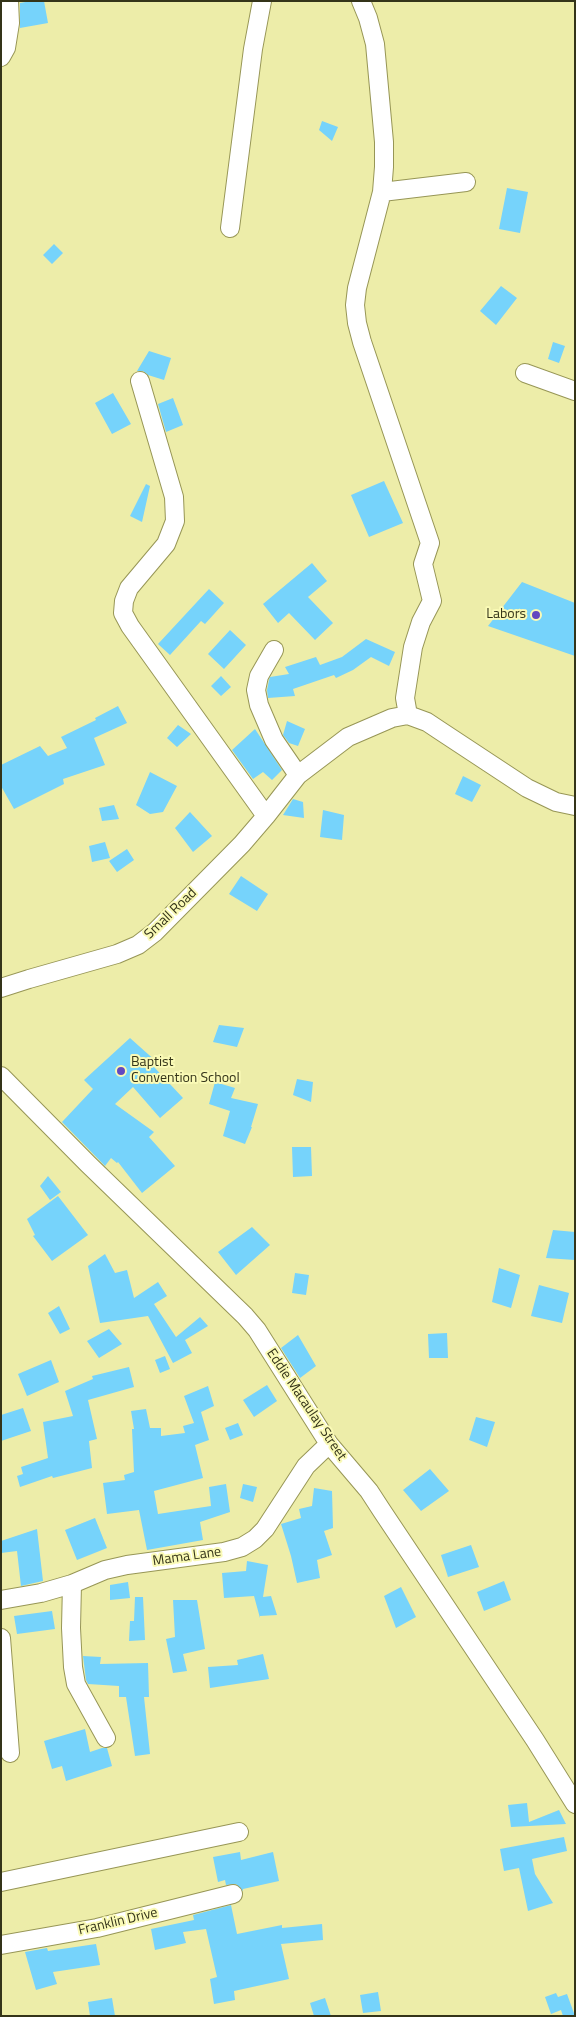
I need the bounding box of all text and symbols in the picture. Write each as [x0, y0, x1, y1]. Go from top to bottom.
place label: Labors [486, 607, 526, 623]
marker: Labors [530, 609, 542, 621]
street label: Small Road [141, 885, 201, 943]
place label: Baptist Convention School [131, 1055, 240, 1088]
marker: Baptist Convention School [115, 1065, 127, 1077]
street label: Eddie Macaulay Street [262, 1346, 350, 1464]
street label: Mama Lane [152, 1544, 222, 1570]
street label: Franklin Drive [77, 1905, 159, 1939]

